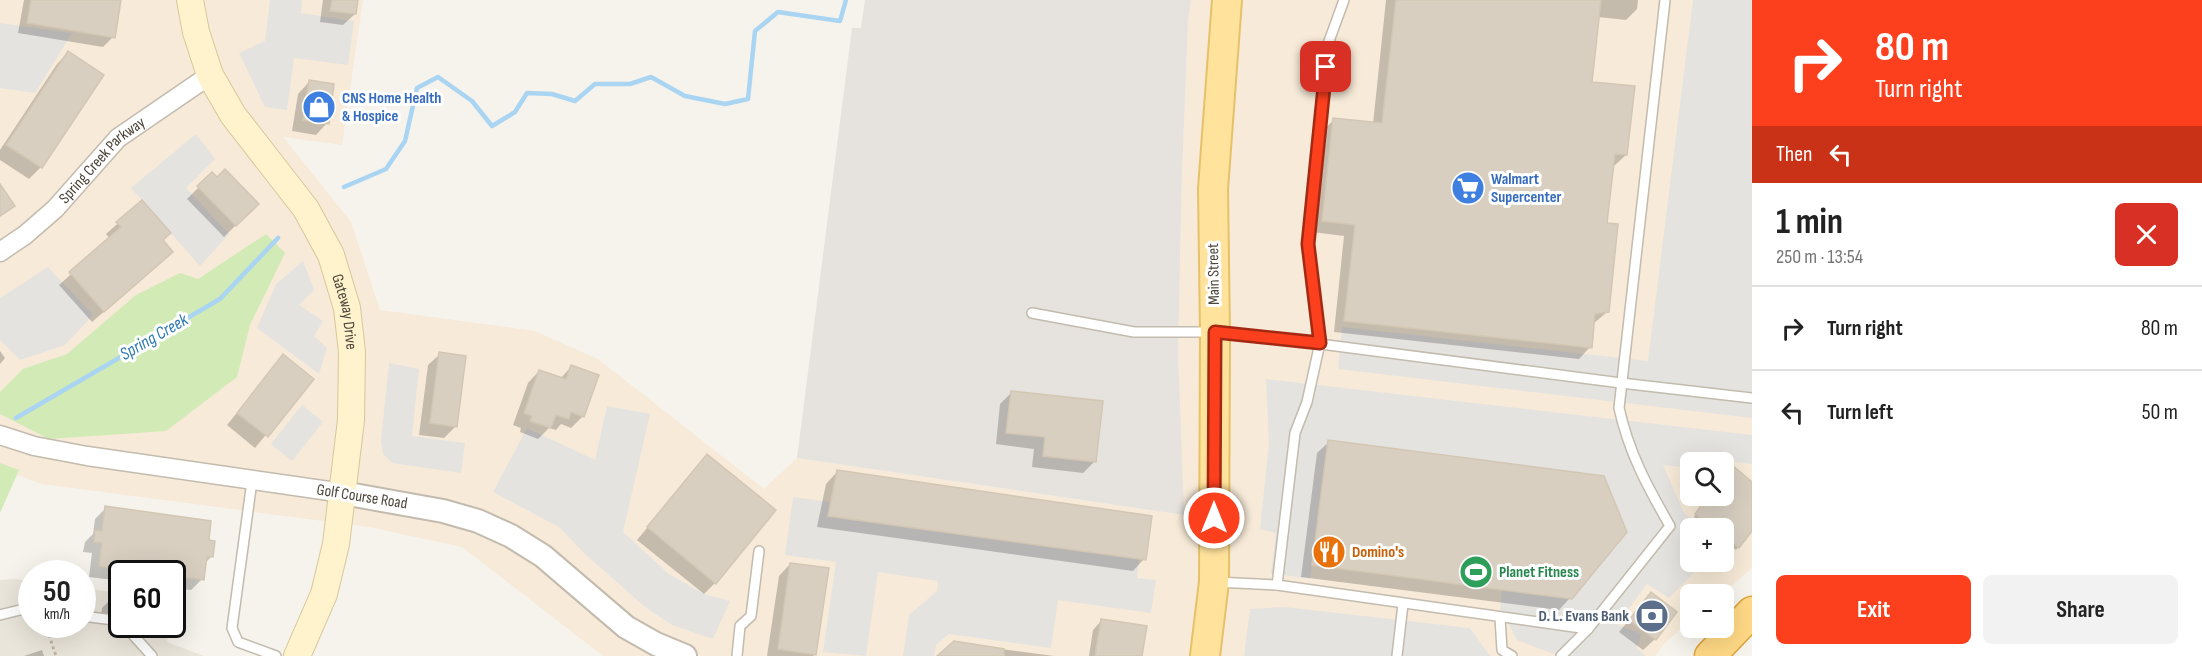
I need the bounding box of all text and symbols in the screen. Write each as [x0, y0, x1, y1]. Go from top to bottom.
text: 80 m [1875, 22, 1949, 73]
icon: right [1776, 24, 1854, 102]
pin [1300, 41, 1351, 92]
icon: arrive [1309, 50, 1342, 83]
text: Turn right [1875, 73, 1962, 105]
shop icon: CNS Home Health & Hospice [301, 89, 337, 125]
place label: CNS Home Health & Hospice [342, 89, 441, 126]
street label: Spring Creek Parkway [55, 113, 149, 207]
icon: left [1824, 138, 1857, 171]
text: Then [1776, 141, 1812, 168]
supermarket icon: Walmart Supercenter [1450, 170, 1486, 206]
place label: Walmart Supercenter [1491, 170, 1562, 207]
text: 1 min [1776, 201, 1843, 244]
button: close [2115, 203, 2178, 266]
street label: Main Street [1204, 243, 1224, 305]
text: 250 m · 13:54 [1776, 245, 1863, 269]
street label: Gateway Drive [328, 272, 361, 351]
water label: Spring Creek [116, 309, 193, 365]
icon: right [1776, 312, 1809, 345]
text: Turn right [1827, 315, 1903, 342]
text: 80 m [2141, 315, 2178, 342]
icon: left [1776, 396, 1809, 429]
text: Turn left [1827, 399, 1893, 426]
text: 50 m [2142, 399, 2178, 426]
map controls [1680, 452, 1734, 638]
button: search [1680, 452, 1734, 506]
street label: Golf Course Road [315, 480, 409, 514]
position arrow [1182, 486, 1246, 550]
button: + [1680, 518, 1734, 572]
restaurant icon: Domino's [1311, 534, 1347, 570]
place label: Domino's [1352, 543, 1404, 562]
sports icon: Planet Fitness [1458, 554, 1494, 590]
speed limit sign: 60 [108, 560, 186, 638]
place label: Planet Fitness [1499, 563, 1579, 582]
text: 50 [43, 574, 71, 610]
button: Exit [1776, 575, 1971, 644]
button: Share [1983, 575, 2178, 644]
button: − [1680, 584, 1734, 638]
bank icon: D. L. Evans Bank [1634, 598, 1670, 634]
text: km/h [44, 605, 70, 624]
place label: D. L. Evans Bank [1539, 607, 1629, 626]

